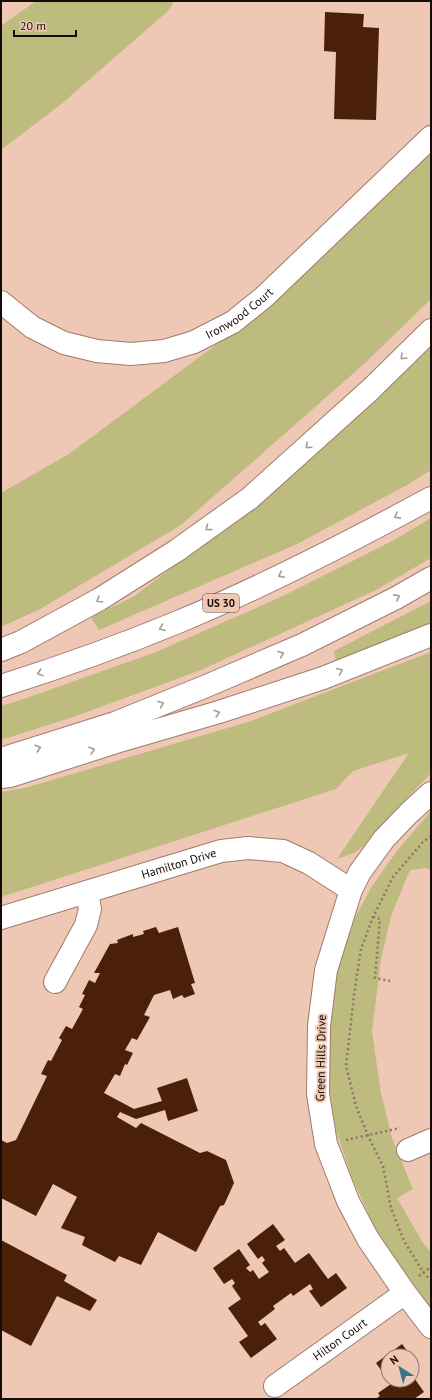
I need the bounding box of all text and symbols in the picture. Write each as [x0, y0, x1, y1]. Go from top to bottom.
scale bar [14, 12, 76, 38]
text: 20 m [20, 18, 46, 33]
street label: Ironwood Court [203, 284, 276, 342]
one-way arrow [400, 352, 408, 360]
one-way arrow [305, 441, 313, 448]
one-way arrow [394, 512, 401, 519]
one-way arrow [205, 523, 212, 531]
one-way arrow [278, 570, 285, 578]
road number: US 30 [203, 594, 239, 612]
one-way arrow [393, 594, 400, 601]
one-way arrow [96, 595, 103, 602]
one-way arrow [159, 624, 166, 632]
one-way arrow [276, 651, 284, 659]
one-way arrow [336, 668, 343, 676]
one-way arrow [37, 669, 44, 677]
one-way arrow [157, 701, 164, 709]
one-way arrow [213, 709, 220, 718]
one-way arrow [35, 744, 42, 752]
one-way arrow [88, 746, 95, 755]
street label: Hamilton Drive [139, 845, 218, 882]
street label: Green Hills Drive [312, 1015, 329, 1101]
street label: Hilton Court [310, 1315, 370, 1363]
north arrow [380, 1348, 420, 1388]
text: N [387, 1352, 401, 1368]

